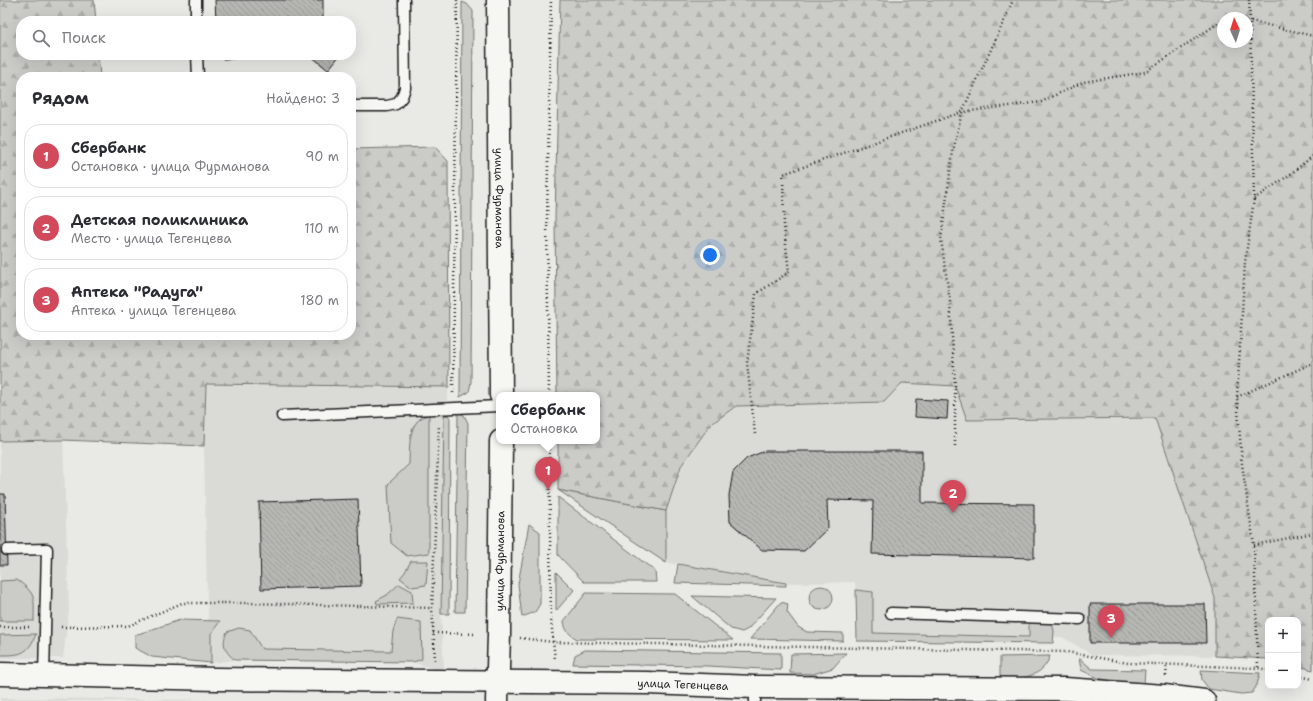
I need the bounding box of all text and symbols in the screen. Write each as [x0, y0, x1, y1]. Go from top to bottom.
north arrow [1217, 12, 1253, 48]
search box [16, 16, 356, 60]
icon: search [30, 27, 52, 49]
text: Поиск [62, 28, 106, 48]
text: Рядом [32, 87, 89, 109]
text: Найдено: 3 [266, 90, 340, 107]
text: Сбербанк [71, 138, 146, 158]
text: 1 [43, 148, 49, 165]
text: 90 m [305, 148, 339, 165]
street label: улица Фурманова [491, 148, 507, 248]
text: Остановка · улица Фурманова [71, 158, 270, 175]
text: Детская поликлиника [71, 210, 248, 230]
text: 2 [41, 220, 51, 237]
text: 110 m [304, 220, 339, 237]
text: Место · улица Тегенцева [71, 230, 232, 247]
your location [700, 245, 720, 265]
text: Аптека "Радуга" [71, 282, 203, 302]
text: 3 [41, 292, 51, 309]
text: 180 m [300, 292, 339, 309]
text: Аптека · улица Тегенцева [71, 302, 236, 319]
popup [496, 392, 600, 444]
text: Сбербанк [510, 400, 586, 420]
text: Остановка [510, 420, 578, 437]
pin: 1 [535, 457, 561, 490]
pin: 2 [940, 480, 966, 513]
street label: улица Фурманова [492, 511, 508, 611]
pin: 3 [1098, 605, 1124, 638]
map controls [1265, 617, 1301, 689]
button: + [1265, 617, 1301, 653]
button: − [1265, 653, 1301, 689]
street label: улица Тегенцева [637, 676, 729, 694]

